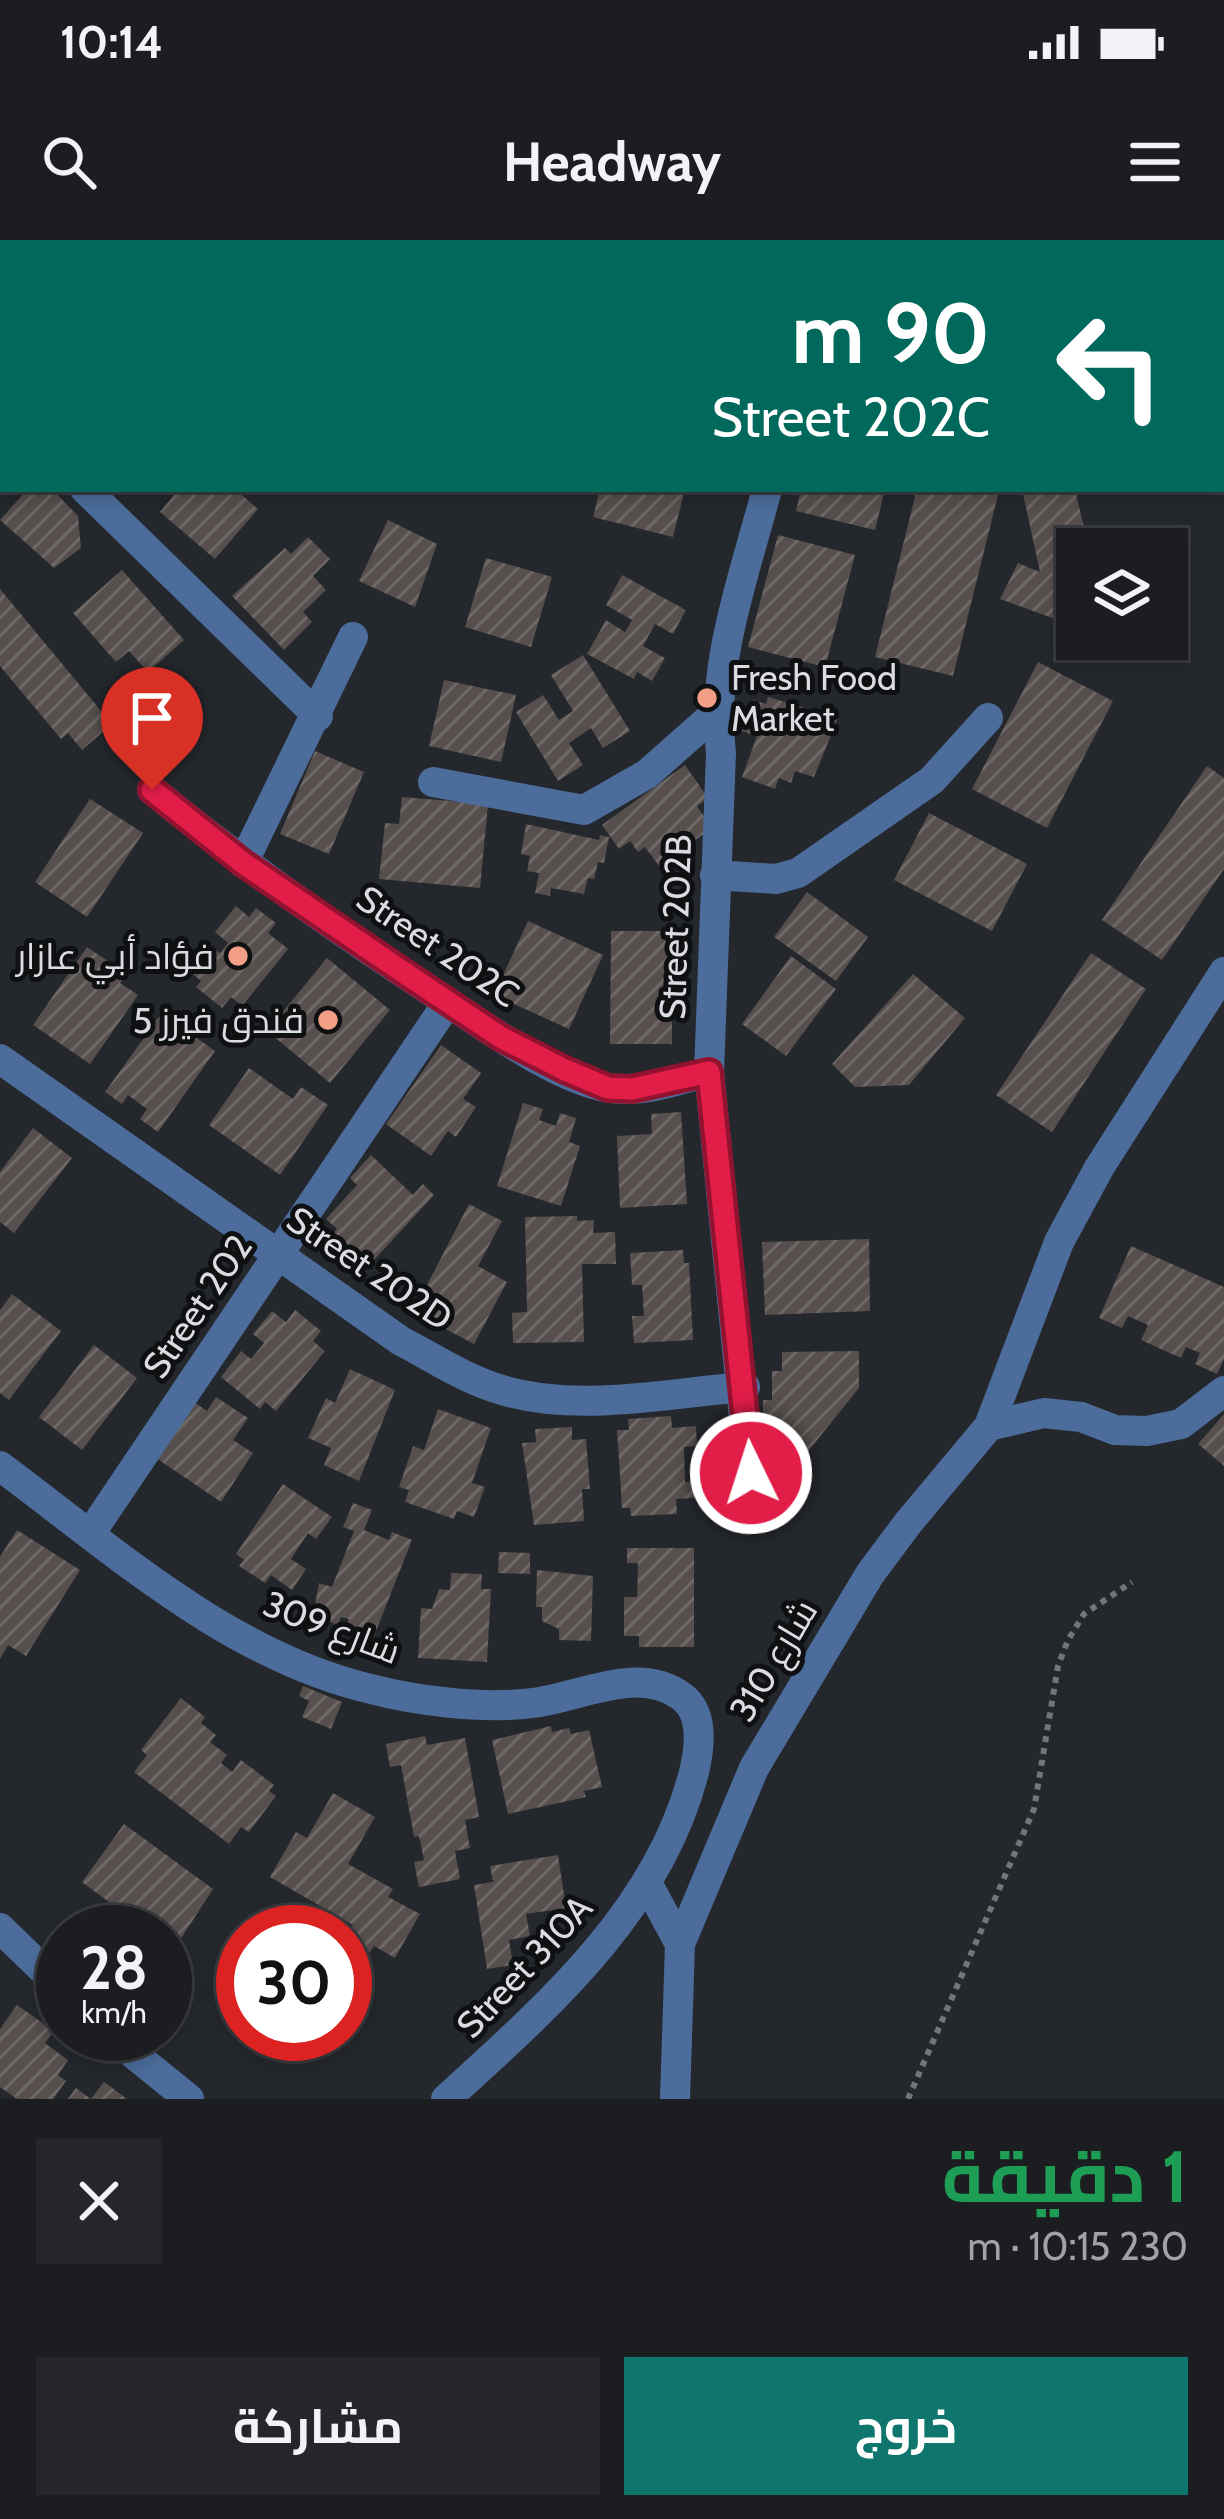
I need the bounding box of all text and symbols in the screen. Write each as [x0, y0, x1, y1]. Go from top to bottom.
text: 10:14 [60, 15, 163, 69]
icon: search [36, 129, 102, 195]
text: Headway [503, 129, 721, 195]
icon: menu [1122, 129, 1188, 195]
text: 90 m [792, 282, 990, 384]
icon: left [1032, 288, 1188, 444]
text: Street 202C [712, 384, 990, 450]
map controls [1056, 528, 1188, 660]
button: layers [1056, 528, 1188, 660]
place label: Fresh Food Market [731, 655, 897, 740]
pin [101, 667, 203, 790]
icon: arrive [119, 685, 185, 751]
marker: Fresh Food Market [694, 685, 720, 711]
street label: Street 202B [650, 834, 700, 1020]
street label: Street 202C [349, 876, 527, 1016]
place label: فؤاد أبي عازار [14, 934, 214, 985]
marker: فؤاد أبي عازار [225, 943, 251, 969]
place label: فندق فيرز 5 [133, 998, 304, 1043]
marker: فندق فيرز 5 [315, 1007, 341, 1033]
street label: Street 202D [279, 1197, 461, 1339]
street label: Street 202 [133, 1226, 261, 1386]
position arrow [688, 1410, 814, 1536]
street label: شارع 309 [256, 1581, 407, 1676]
street label: شارع 310 [720, 1591, 829, 1730]
street label: Street 310A [447, 1886, 601, 2046]
speed limit sign: 30 [216, 1905, 372, 2061]
text: 28 [80, 1931, 148, 2004]
text: km/h [81, 1994, 147, 2031]
text: 1 دقيقة [942, 2133, 1188, 2220]
button: close [36, 2138, 162, 2264]
text: 230 m · 10:15 [968, 2222, 1188, 2270]
button: مشاركة [36, 2357, 600, 2495]
button: خروج [624, 2357, 1188, 2495]

